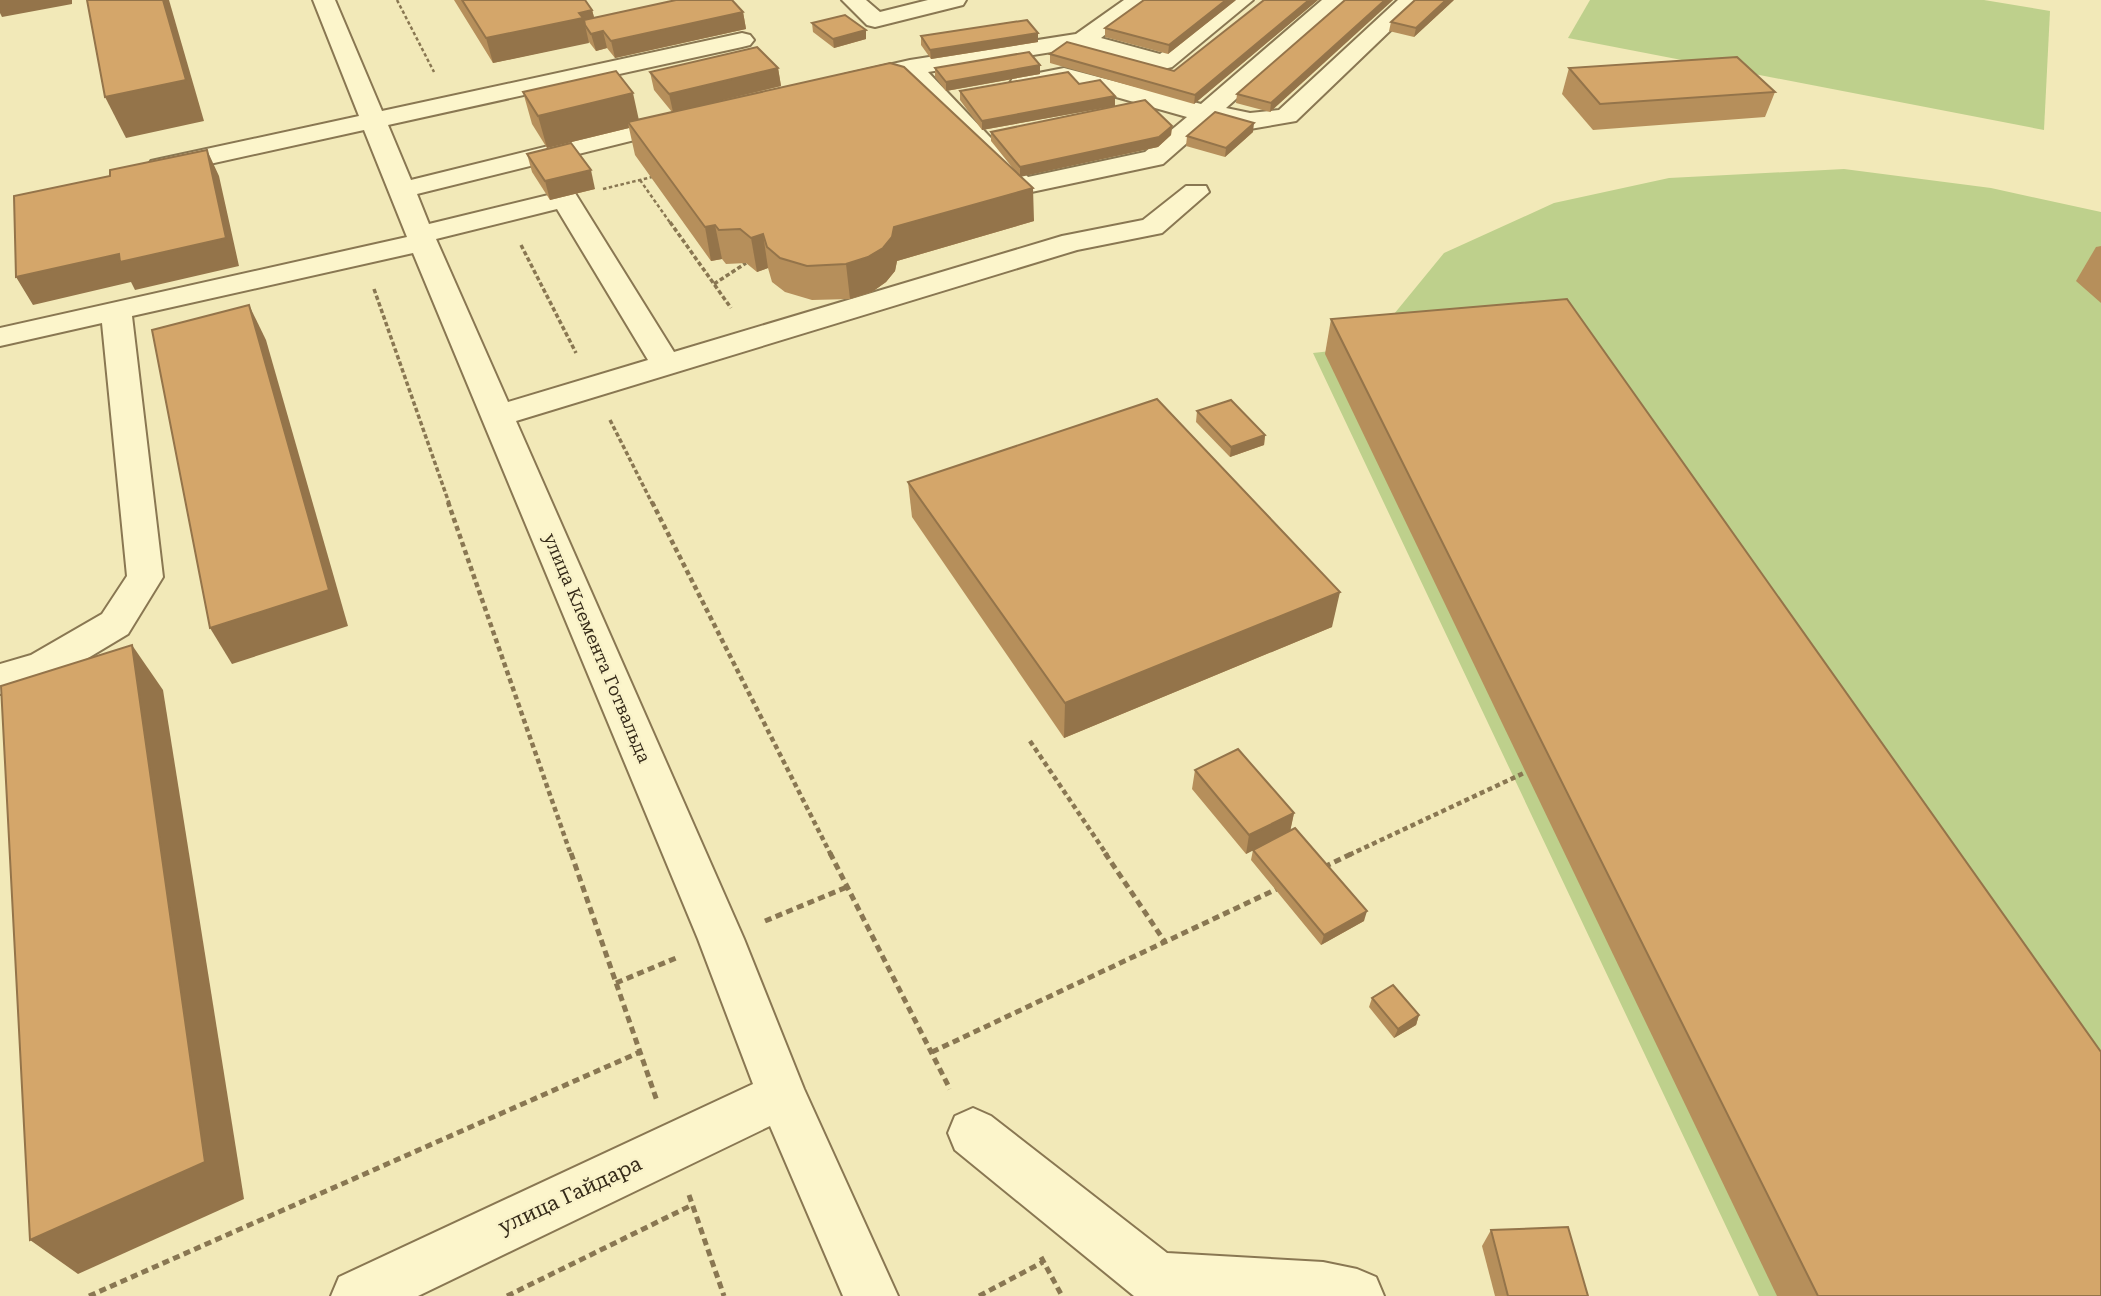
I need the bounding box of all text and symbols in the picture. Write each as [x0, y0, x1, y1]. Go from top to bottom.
street label: улица Клемента Готвальда [539, 530, 656, 766]
street label: улица Гайдара [495, 1151, 646, 1239]

